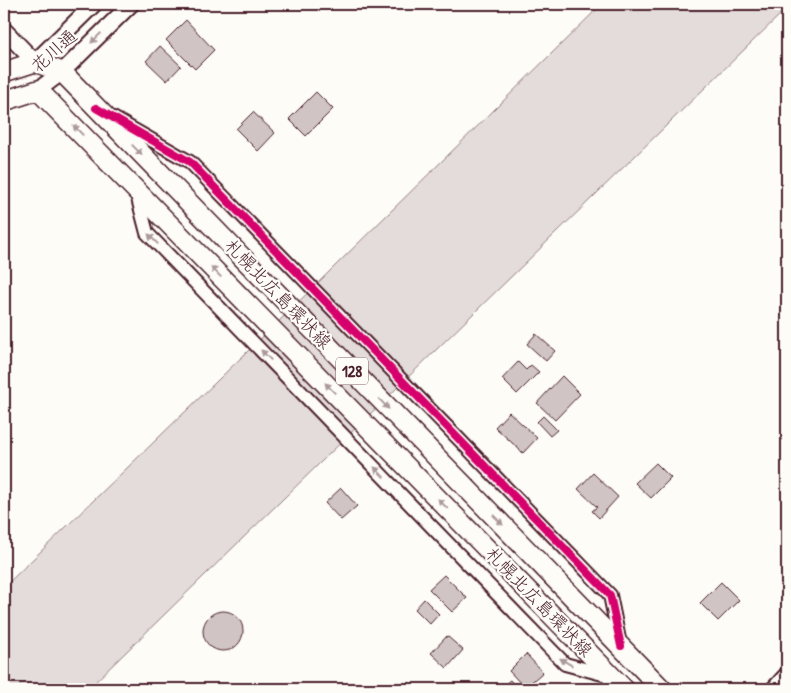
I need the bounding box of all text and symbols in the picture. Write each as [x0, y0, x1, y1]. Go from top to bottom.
street label: 花川通 [25, 23, 82, 78]
one-way arrow [90, 32, 102, 44]
one-way arrow [72, 125, 84, 137]
one-way arrow [131, 143, 143, 155]
one-way arrow [147, 233, 159, 245]
street label: 札幌北広島環状線 [219, 233, 337, 354]
one-way arrow [210, 266, 222, 278]
one-way arrow [260, 350, 272, 362]
road number: 128 [336, 358, 368, 384]
one-way arrow [324, 382, 336, 394]
one-way arrow [378, 398, 390, 410]
one-way arrow [373, 466, 385, 478]
one-way arrow [437, 498, 449, 510]
one-way arrow [492, 514, 504, 526]
street label: 札幌北広島環状線 [480, 541, 598, 662]
one-way arrow [559, 658, 574, 666]

